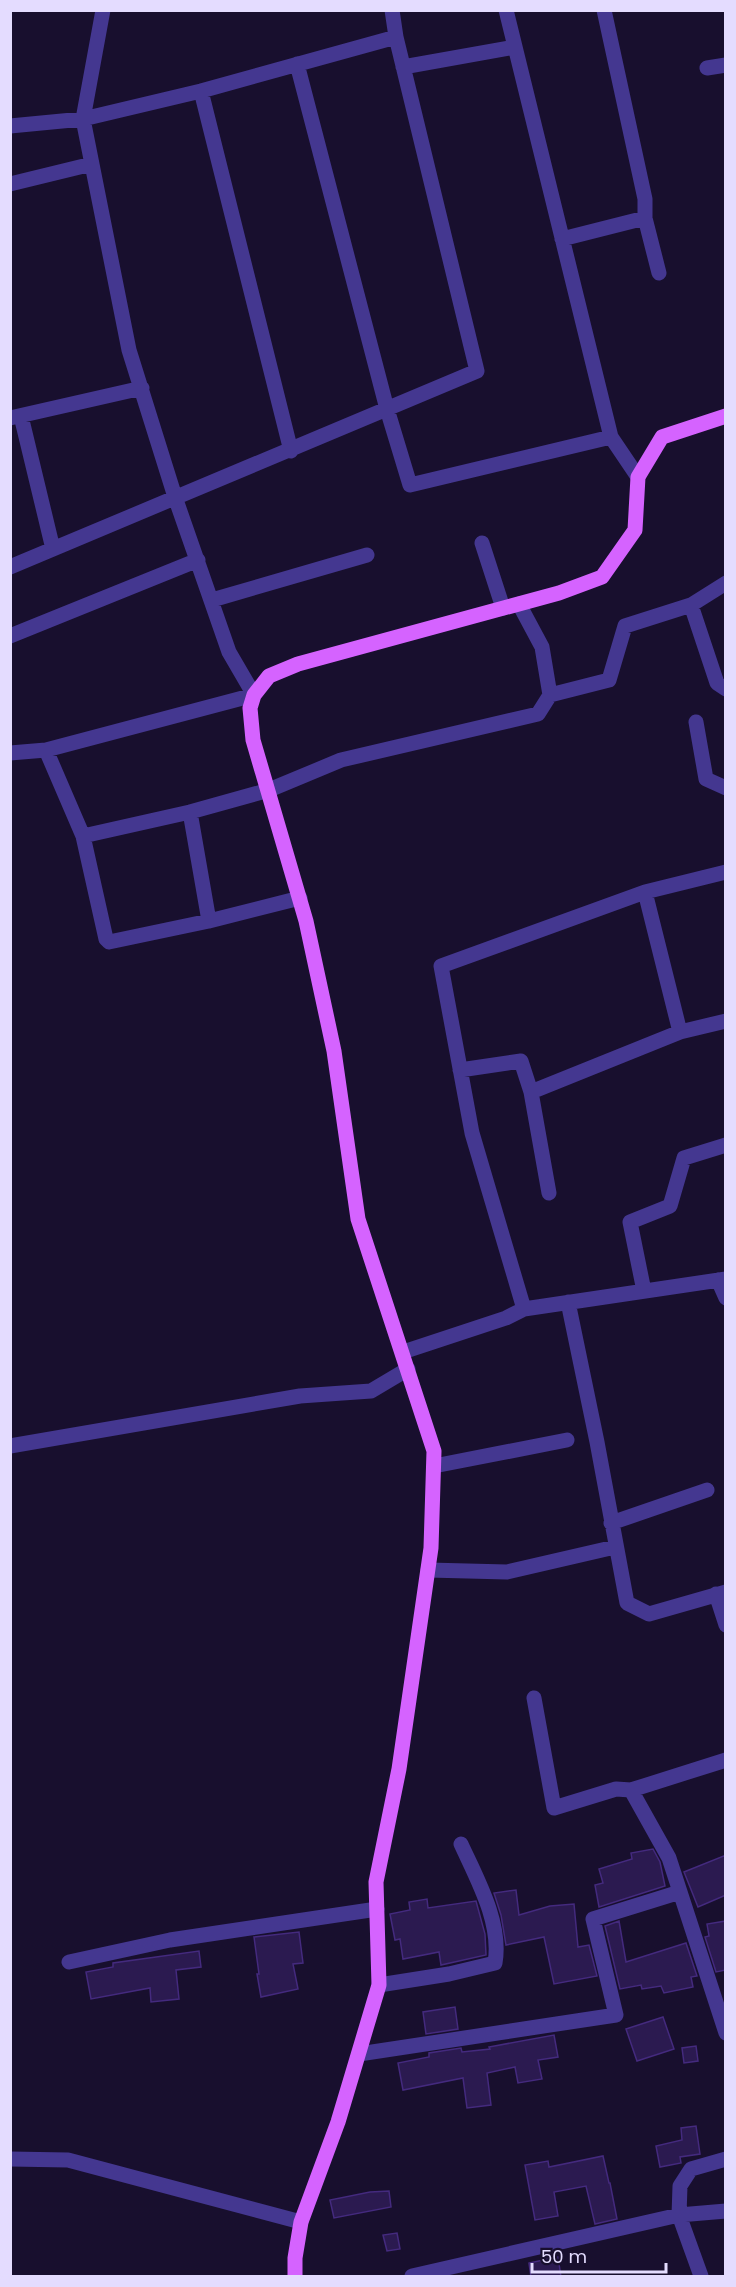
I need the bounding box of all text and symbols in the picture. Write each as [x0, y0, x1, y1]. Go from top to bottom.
scale bar [532, 2236, 666, 2274]
text: 50 m [541, 2244, 587, 2269]

